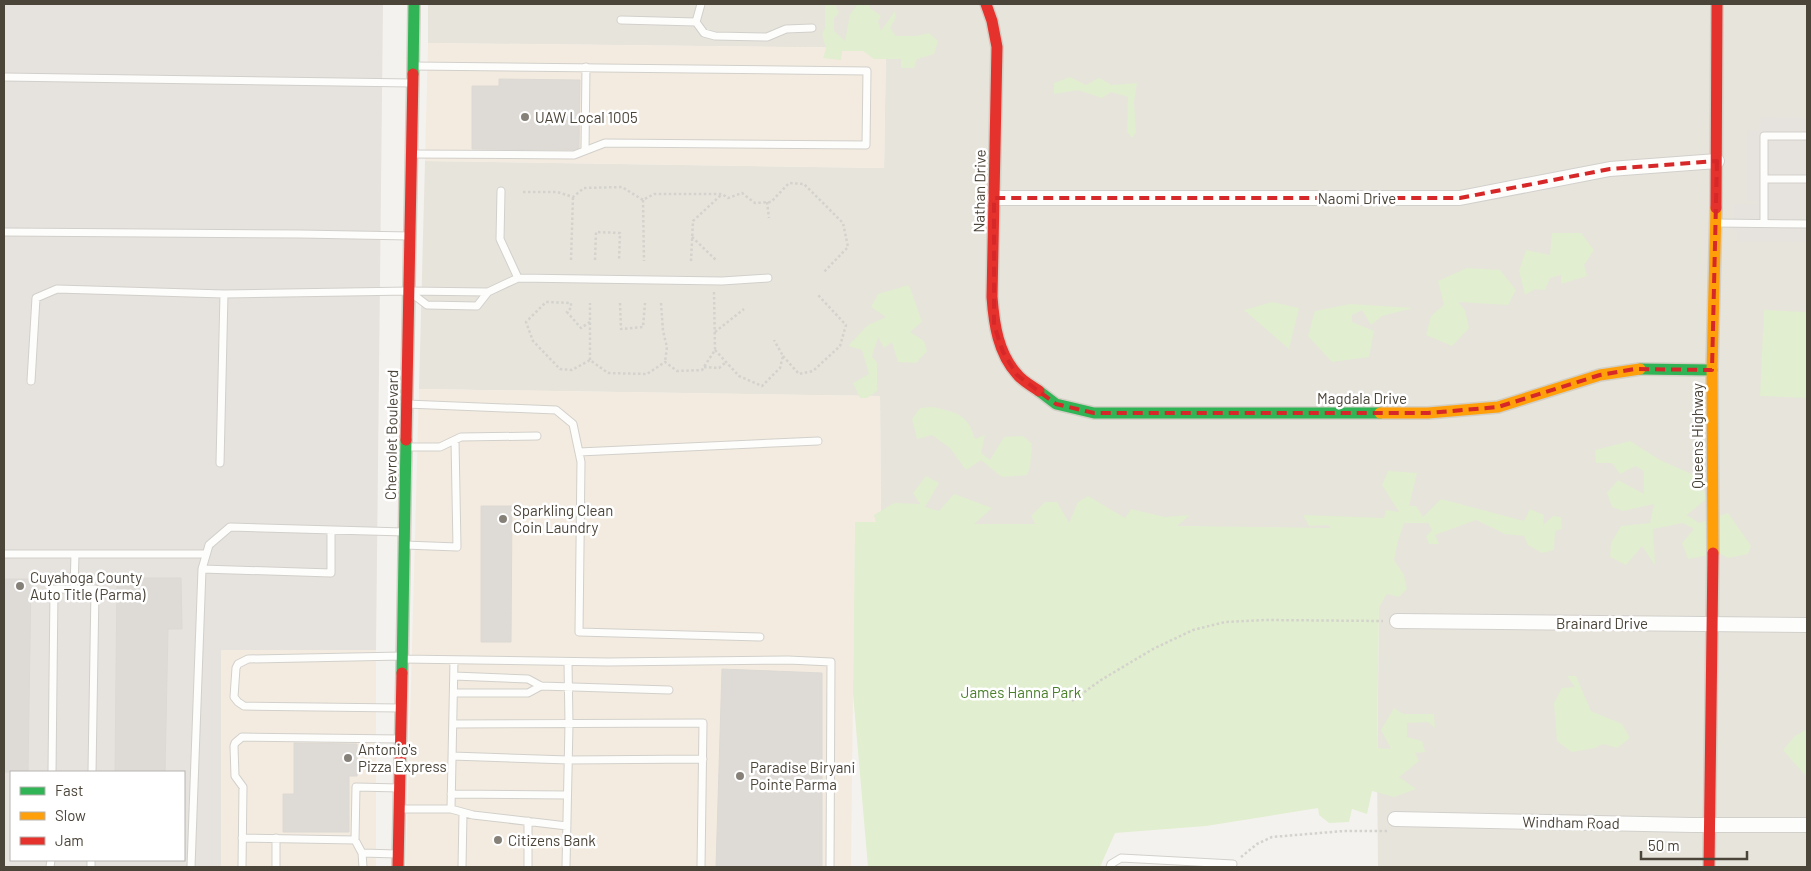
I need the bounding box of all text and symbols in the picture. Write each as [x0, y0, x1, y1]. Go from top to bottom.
place label: UAW Local 1005 [535, 108, 638, 126]
marker: UAW Local 1005 [519, 111, 531, 123]
street label: Nathan Drive [969, 149, 989, 233]
street label: Naomi Drive [1318, 189, 1396, 207]
street label: Chevrolet Boulevard [381, 370, 401, 500]
street label: Queens Highway [1688, 383, 1706, 489]
street label: Magdala Drive [1317, 389, 1407, 407]
place label: Sparkling Clean Coin Laundry [513, 501, 613, 536]
marker: Sparkling Clean Coin Laundry [497, 513, 509, 525]
place label: Cuyahoga County Auto Title (Parma) [30, 568, 146, 603]
marker: Cuyahoga County Auto Title (Parma) [14, 580, 26, 592]
street label: Brainard Drive [1556, 614, 1648, 632]
park label: James Hanna Park [961, 683, 1082, 701]
place label: Antonio's Pizza Express [358, 740, 447, 775]
marker: Antonio's Pizza Express [342, 752, 354, 764]
place label: Paradise Biryani Pointe Parma [750, 758, 855, 793]
marker: Paradise Biryani Pointe Parma [734, 770, 746, 782]
legend [10, 771, 185, 861]
text: Fast [55, 781, 83, 799]
text: Slow [55, 806, 86, 824]
street label: Windham Road [1522, 812, 1620, 832]
scale bar [1641, 828, 1747, 860]
text: Jam [55, 831, 84, 849]
place label: Citizens Bank [508, 831, 596, 849]
marker: Citizens Bank [492, 834, 504, 846]
text: 50 m [1648, 836, 1680, 854]

